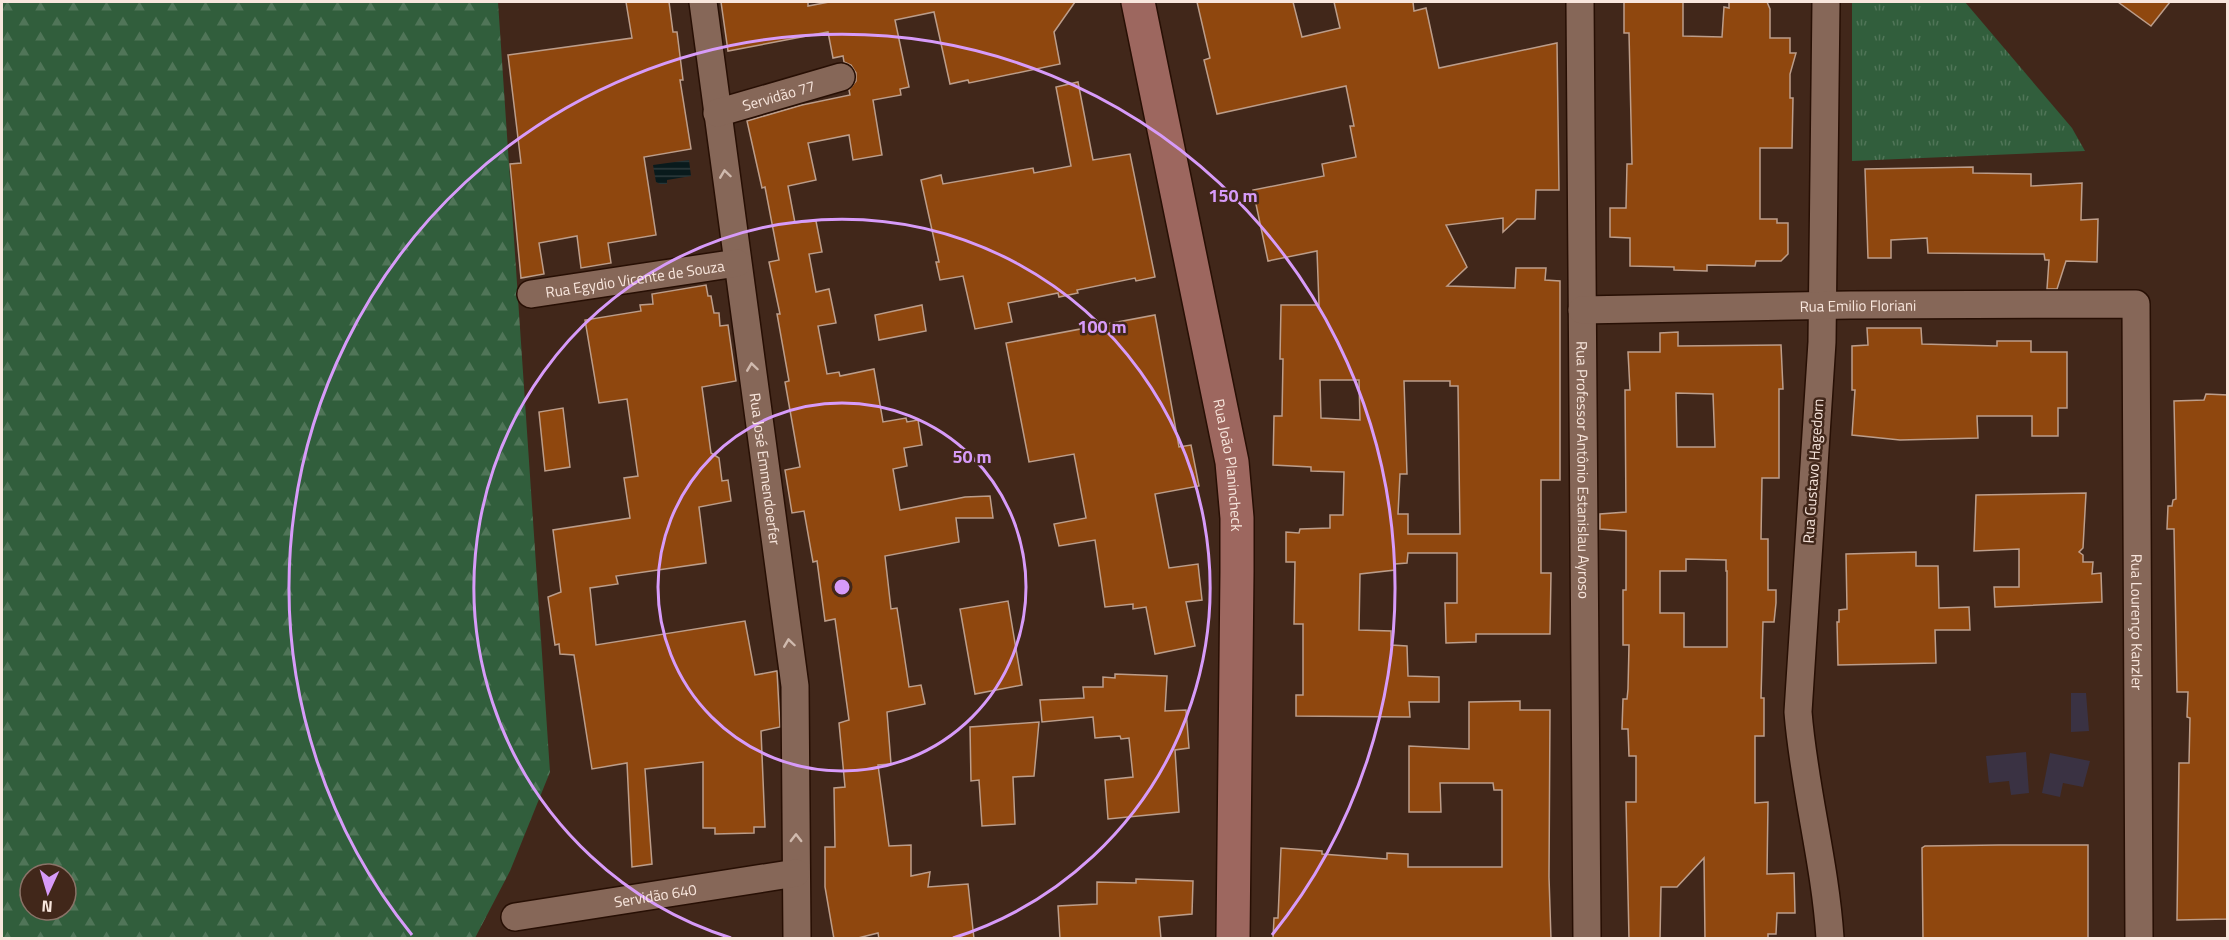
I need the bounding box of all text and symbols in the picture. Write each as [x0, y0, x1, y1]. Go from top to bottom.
street label: Servidão 77 [739, 74, 818, 117]
one-way arrow [720, 169, 732, 178]
text: 150 m [1208, 182, 1258, 209]
street label: Rua Egydio Vicente de Souza [544, 253, 726, 303]
street label: Rua Emilio Floriani [1799, 293, 1916, 317]
text: 100 m [1077, 313, 1127, 340]
street label: Rua Professor Antônio Estanislau Ayroso [1571, 341, 1596, 599]
one-way arrow [746, 362, 758, 372]
street label: Rua José Emmendoerfer [744, 391, 787, 546]
street label: Rua João Planincheck [1208, 396, 1249, 531]
street label: Rua Gustavo Hagedorn [1796, 398, 1830, 544]
text: 50 m [952, 443, 992, 470]
street label: Rua Lourenço Kanzler [2126, 554, 2149, 690]
centre of rings [832, 577, 852, 597]
one-way arrow [784, 639, 796, 648]
one-way arrow [790, 834, 802, 843]
north arrow [18, 862, 78, 922]
street label: Servidão 640 [612, 877, 698, 913]
text: N [41, 895, 53, 919]

